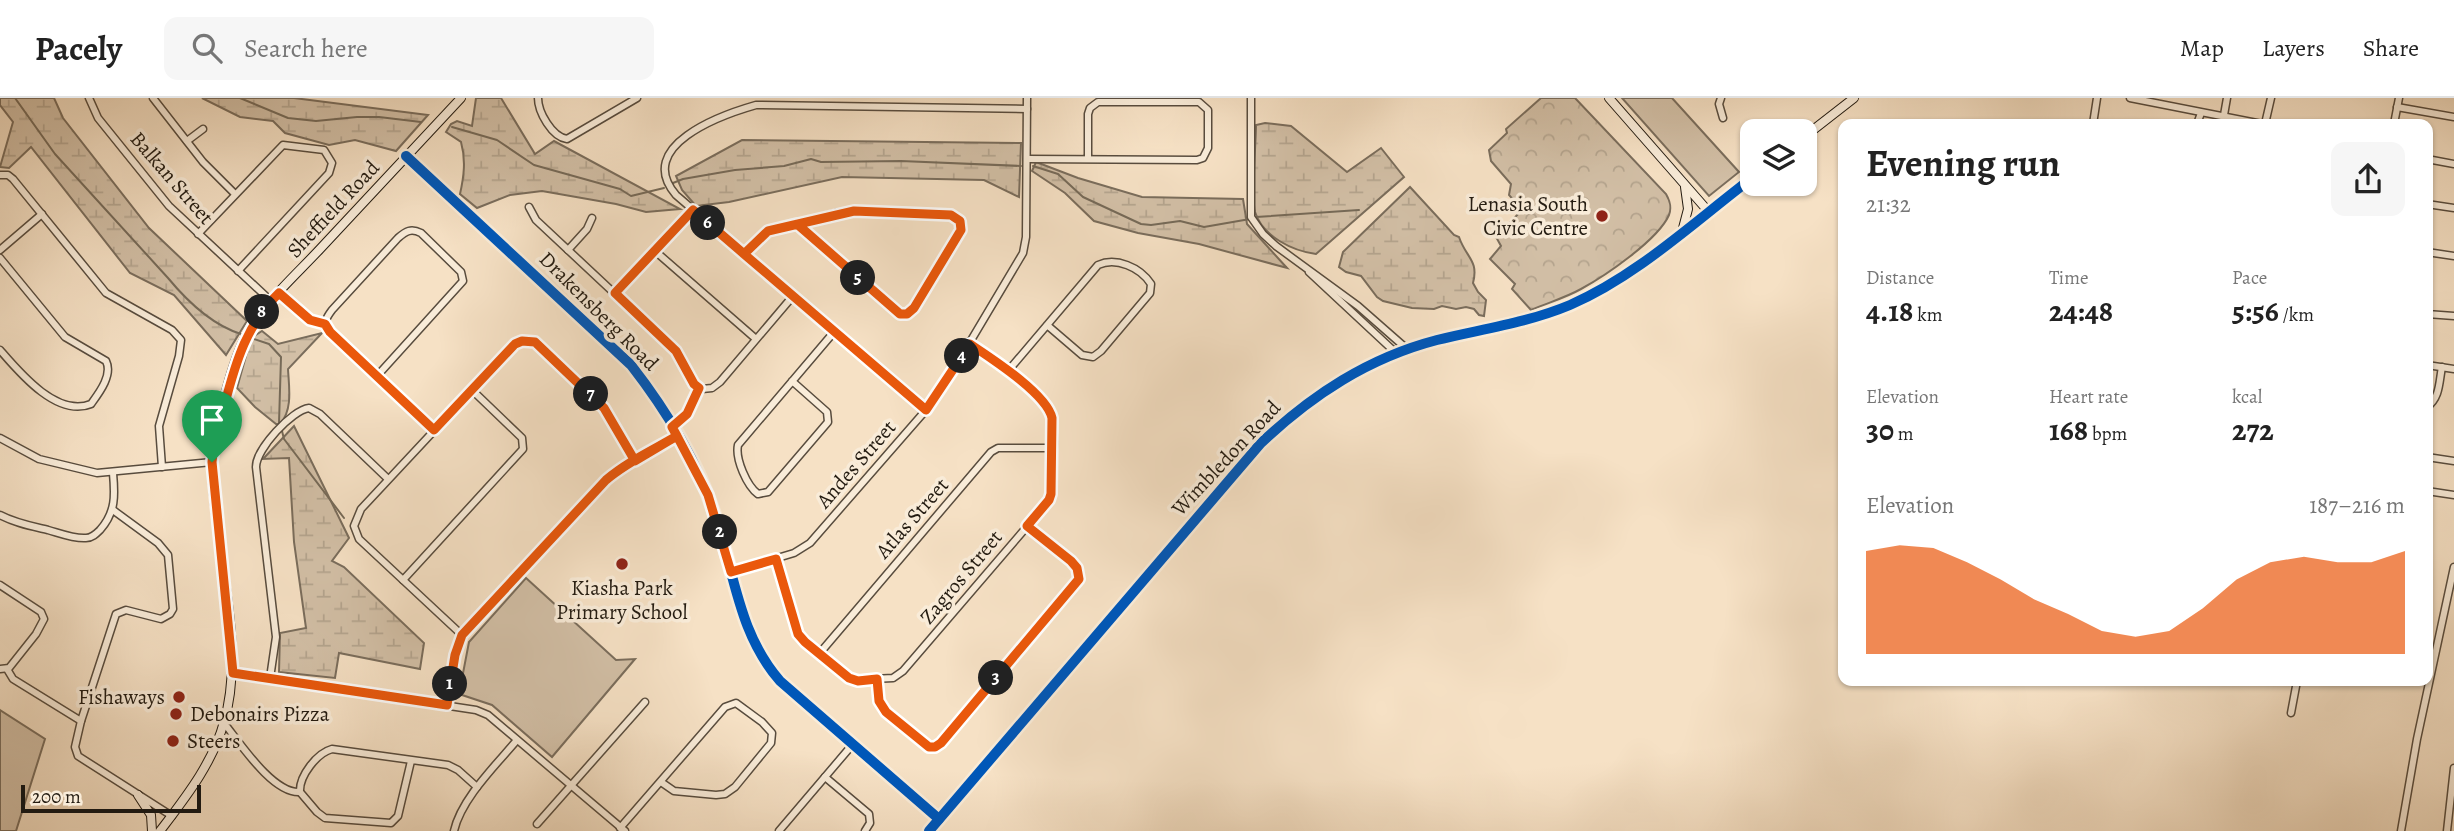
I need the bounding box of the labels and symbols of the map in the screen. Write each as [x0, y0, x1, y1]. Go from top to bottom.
street label: Balkan Street [124, 126, 220, 230]
street label: Sheffield Road [281, 154, 386, 264]
place label: Lenasia South Civic Centre [1468, 190, 1588, 242]
pin: 6 [690, 206, 726, 240]
marker: Lenasia South Civic Centre [1594, 208, 1610, 224]
street label: Drakensberg Road [533, 245, 665, 377]
pin: 5 [840, 260, 876, 296]
pin: 8 [244, 294, 280, 330]
pin: 4 [944, 338, 979, 374]
pin: 7 [574, 376, 608, 412]
pin [182, 390, 242, 462]
street label: Wimbledon Road [1164, 394, 1287, 523]
street label: Andes Street [809, 414, 902, 515]
street label: Atlas Street [869, 472, 955, 565]
pin: 2 [702, 514, 738, 550]
street label: Zagros Street [913, 524, 1009, 630]
marker: Kiasha Park Primary School [614, 556, 630, 572]
place label: Kiasha Park Primary School [556, 574, 688, 626]
pin: 3 [978, 660, 1014, 696]
pin: 1 [433, 666, 468, 702]
place label: Fishaways [78, 683, 165, 711]
marker: Fishaways [171, 689, 187, 705]
place label: Debonairs Pizza [190, 700, 330, 728]
marker: Debonairs Pizza [168, 706, 184, 722]
place label: Steers [187, 727, 240, 755]
marker: Steers [165, 733, 181, 749]
scale bar [21, 782, 201, 814]

